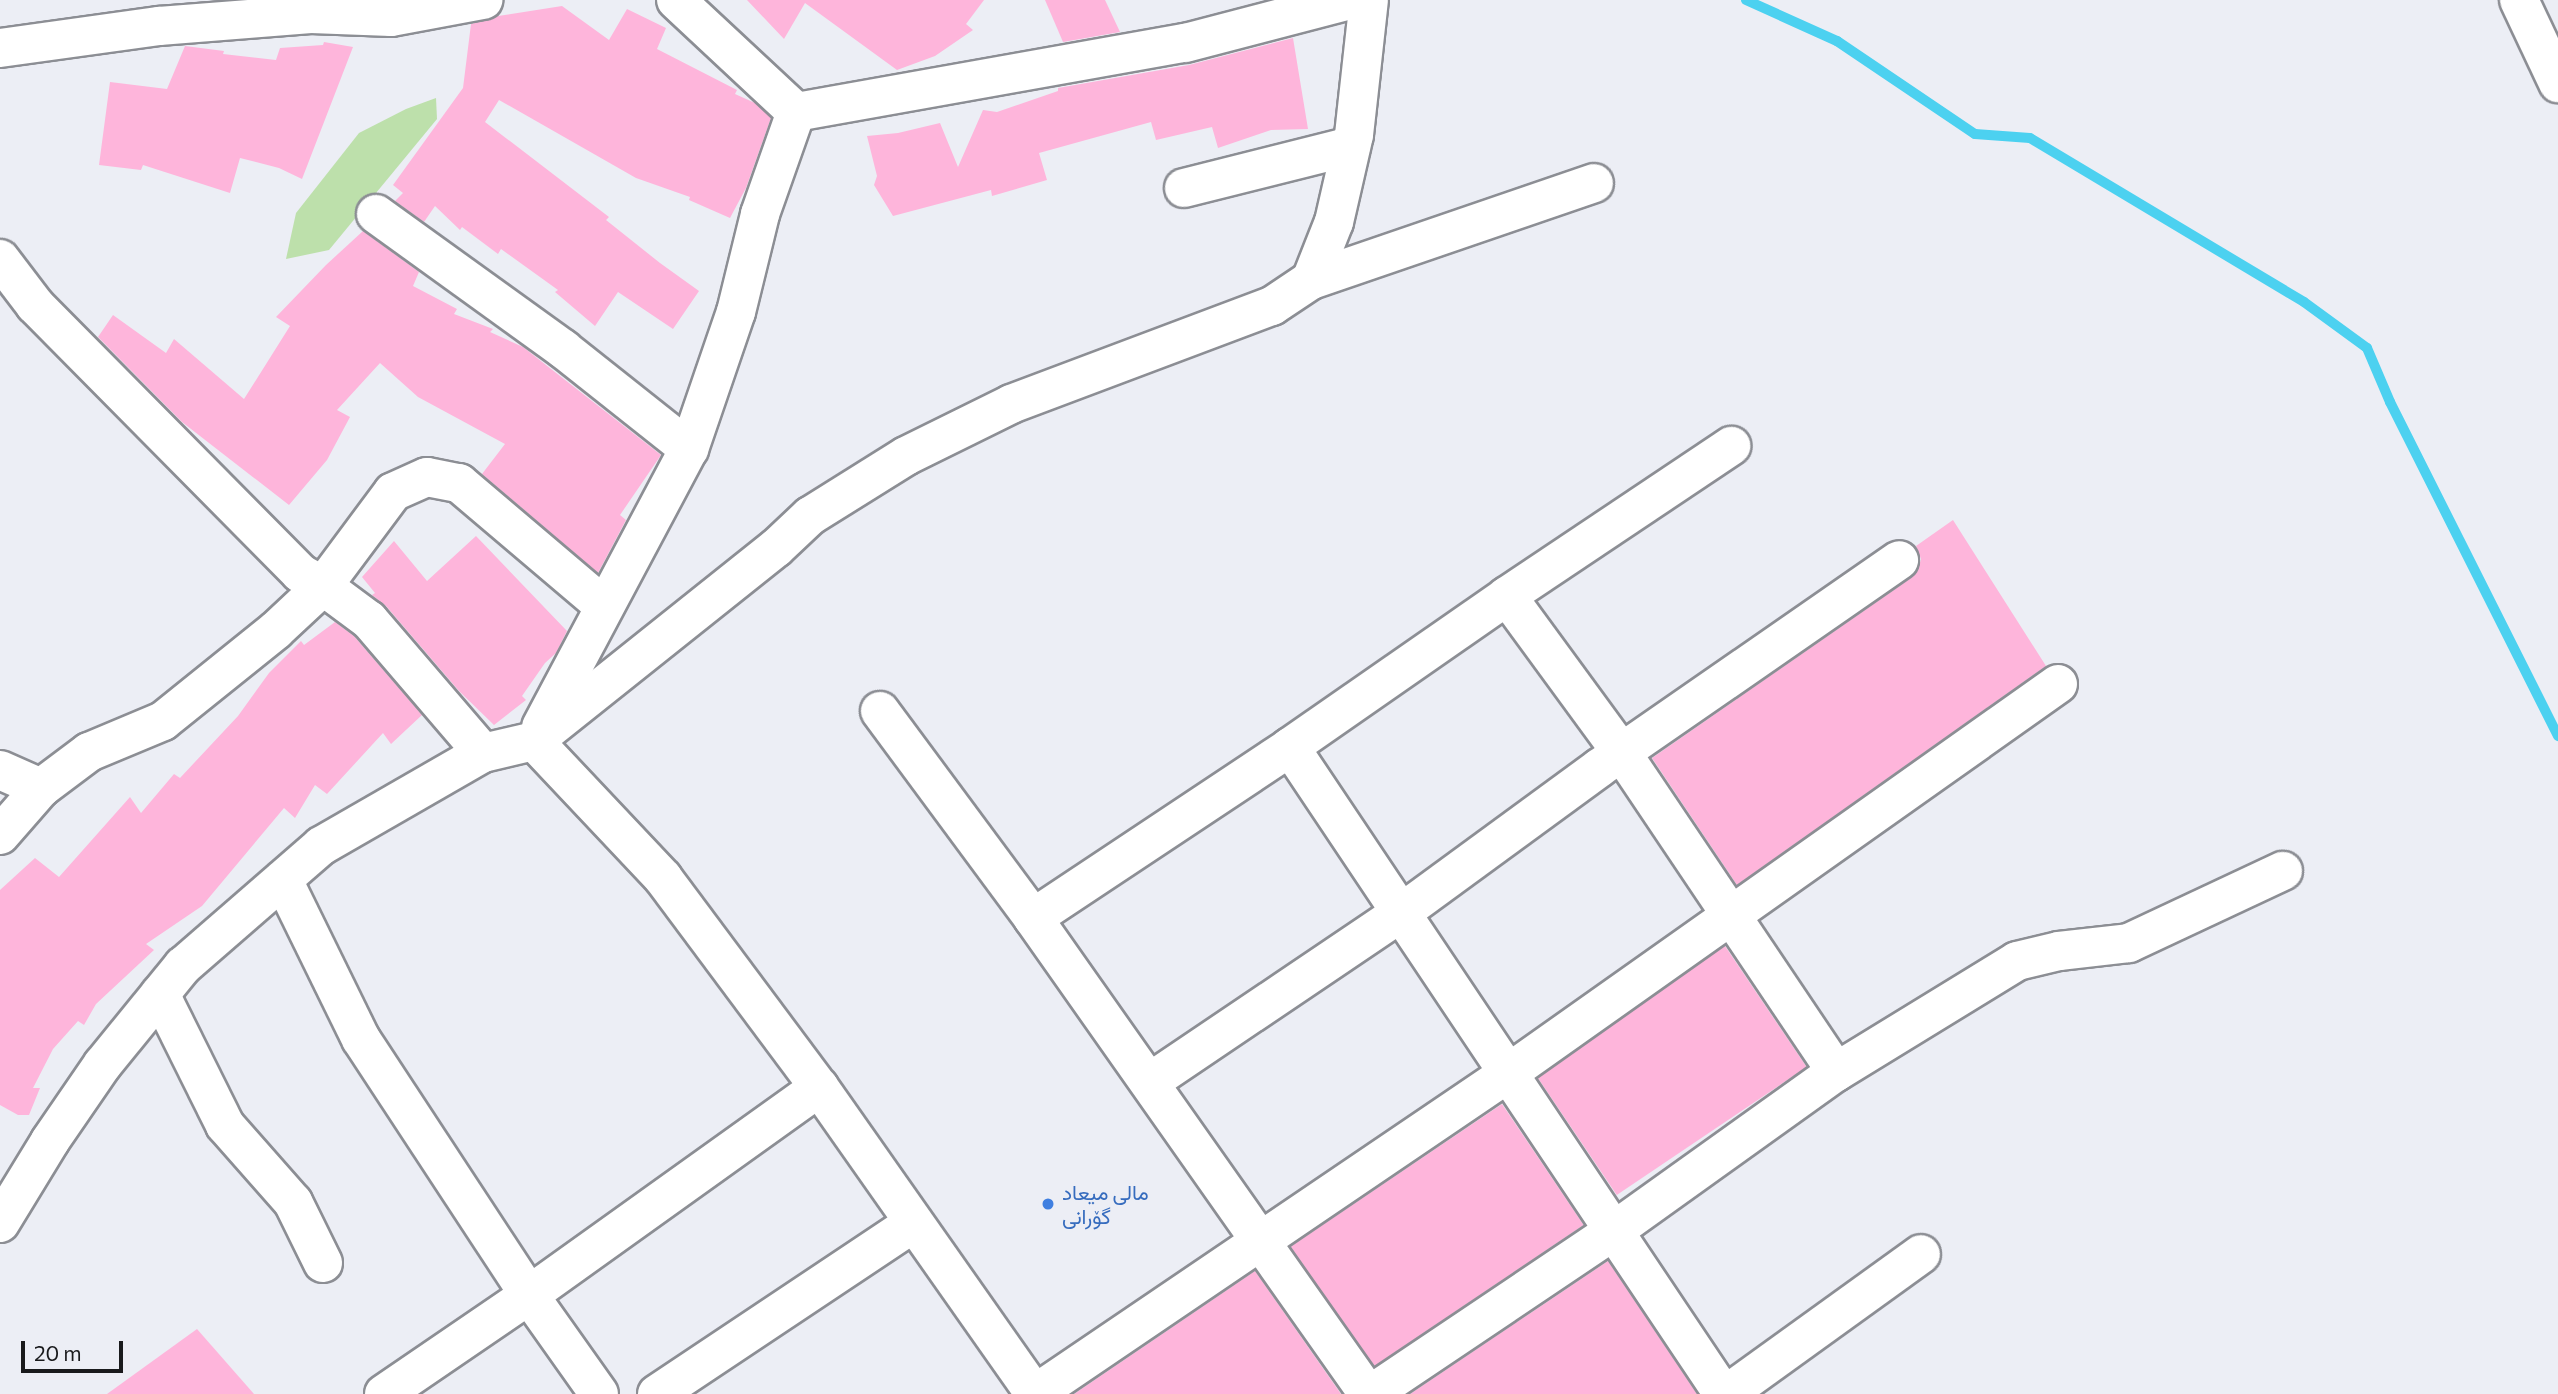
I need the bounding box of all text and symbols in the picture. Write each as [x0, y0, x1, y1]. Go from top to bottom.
place label: مالی میعاد گۆرانی [1062, 1179, 1149, 1229]
marker: مالی میعاد گۆرانی [1040, 1196, 1056, 1212]
scale bar [24, 1328, 126, 1372]
text: 20 m [34, 1340, 82, 1365]

